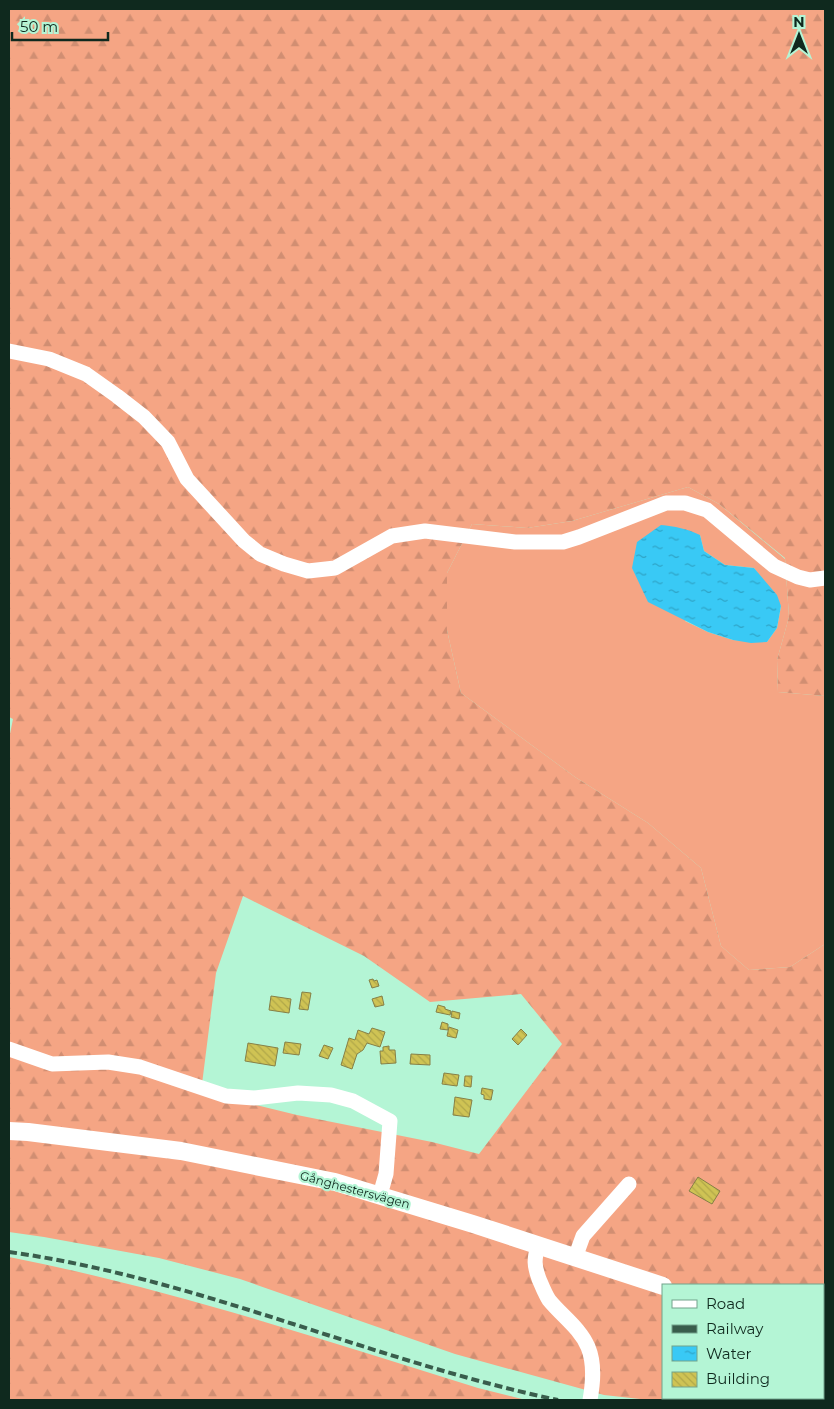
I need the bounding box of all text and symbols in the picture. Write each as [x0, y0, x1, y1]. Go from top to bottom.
scale bar [12, 10, 109, 42]
north arrow [774, 10, 824, 60]
text: N [793, 13, 805, 31]
text: 50 m [20, 17, 58, 36]
street label: Gånghestersvägen [298, 1168, 412, 1211]
legend [662, 1284, 824, 1399]
text: Road [706, 1294, 745, 1313]
text: Railway [706, 1319, 764, 1338]
text: Water [706, 1344, 752, 1363]
text: Building [706, 1369, 770, 1388]

